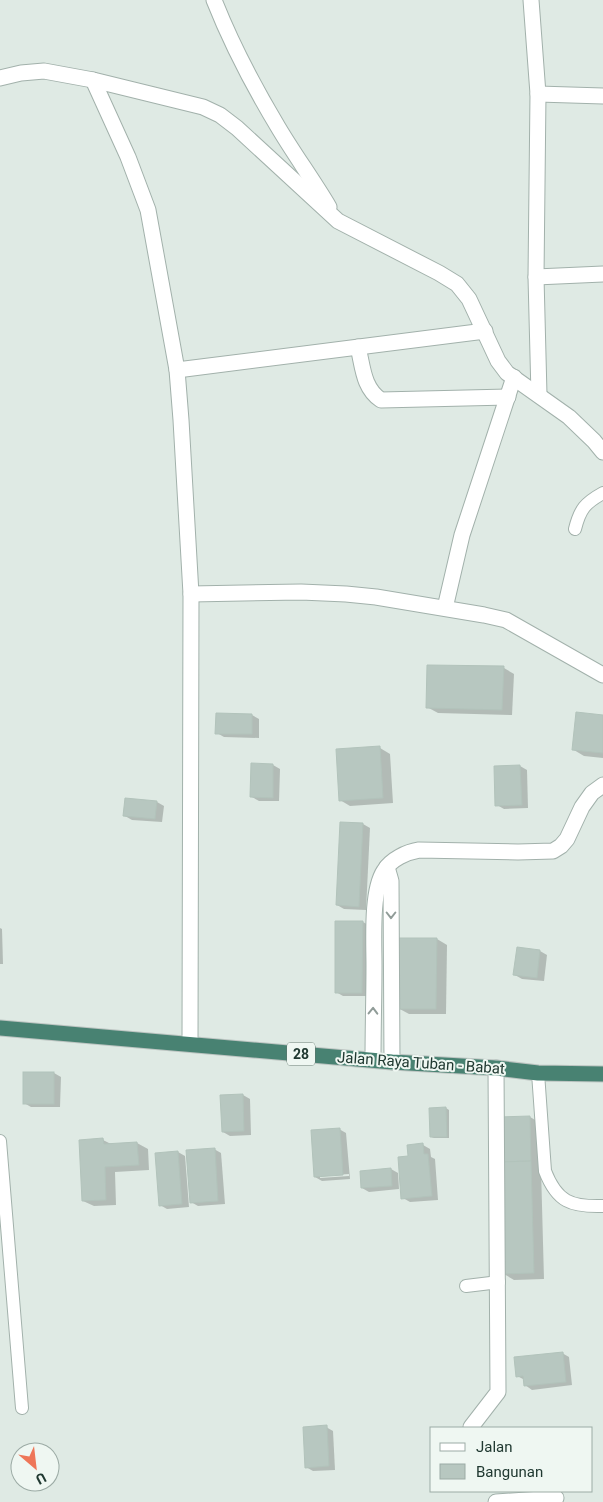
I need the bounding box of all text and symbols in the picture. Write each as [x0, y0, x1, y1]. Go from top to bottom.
one-way arrow [386, 911, 396, 919]
one-way arrow [368, 1007, 379, 1015]
road number: 28 [287, 1042, 315, 1066]
street label: Jalan Raya Tuban - Babat [337, 1048, 506, 1078]
legend [430, 1427, 593, 1492]
text: Jalan [476, 1438, 513, 1456]
north arrow [10, 1442, 60, 1492]
text: Bangunan [476, 1463, 543, 1481]
text: U [33, 1469, 49, 1488]

